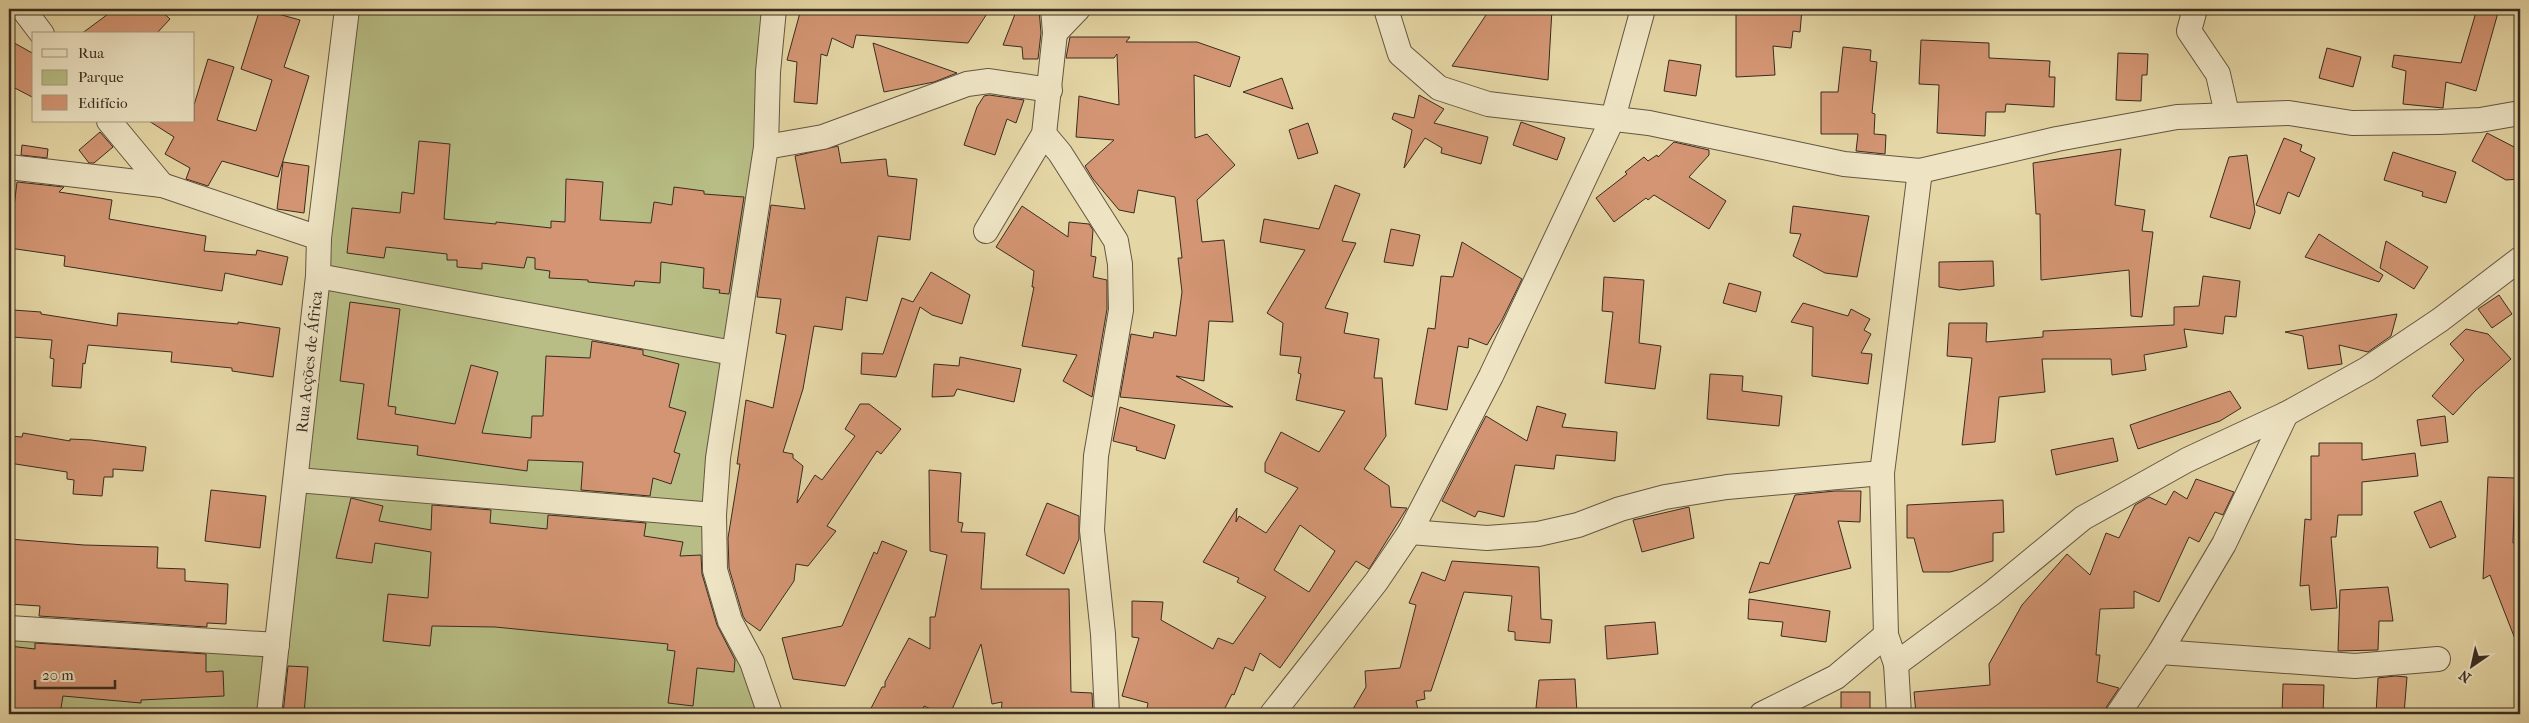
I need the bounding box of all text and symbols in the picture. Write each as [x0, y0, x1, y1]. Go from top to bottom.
legend [32, 32, 195, 122]
text: Rua [78, 44, 105, 62]
text: Parque [78, 68, 124, 86]
text: Edifício [78, 94, 128, 112]
street label: Rua Acções de África [291, 289, 326, 434]
north arrow [2446, 640, 2496, 690]
scale bar [35, 658, 115, 690]
text: 20 m [42, 666, 74, 684]
text: N [2456, 666, 2474, 686]

